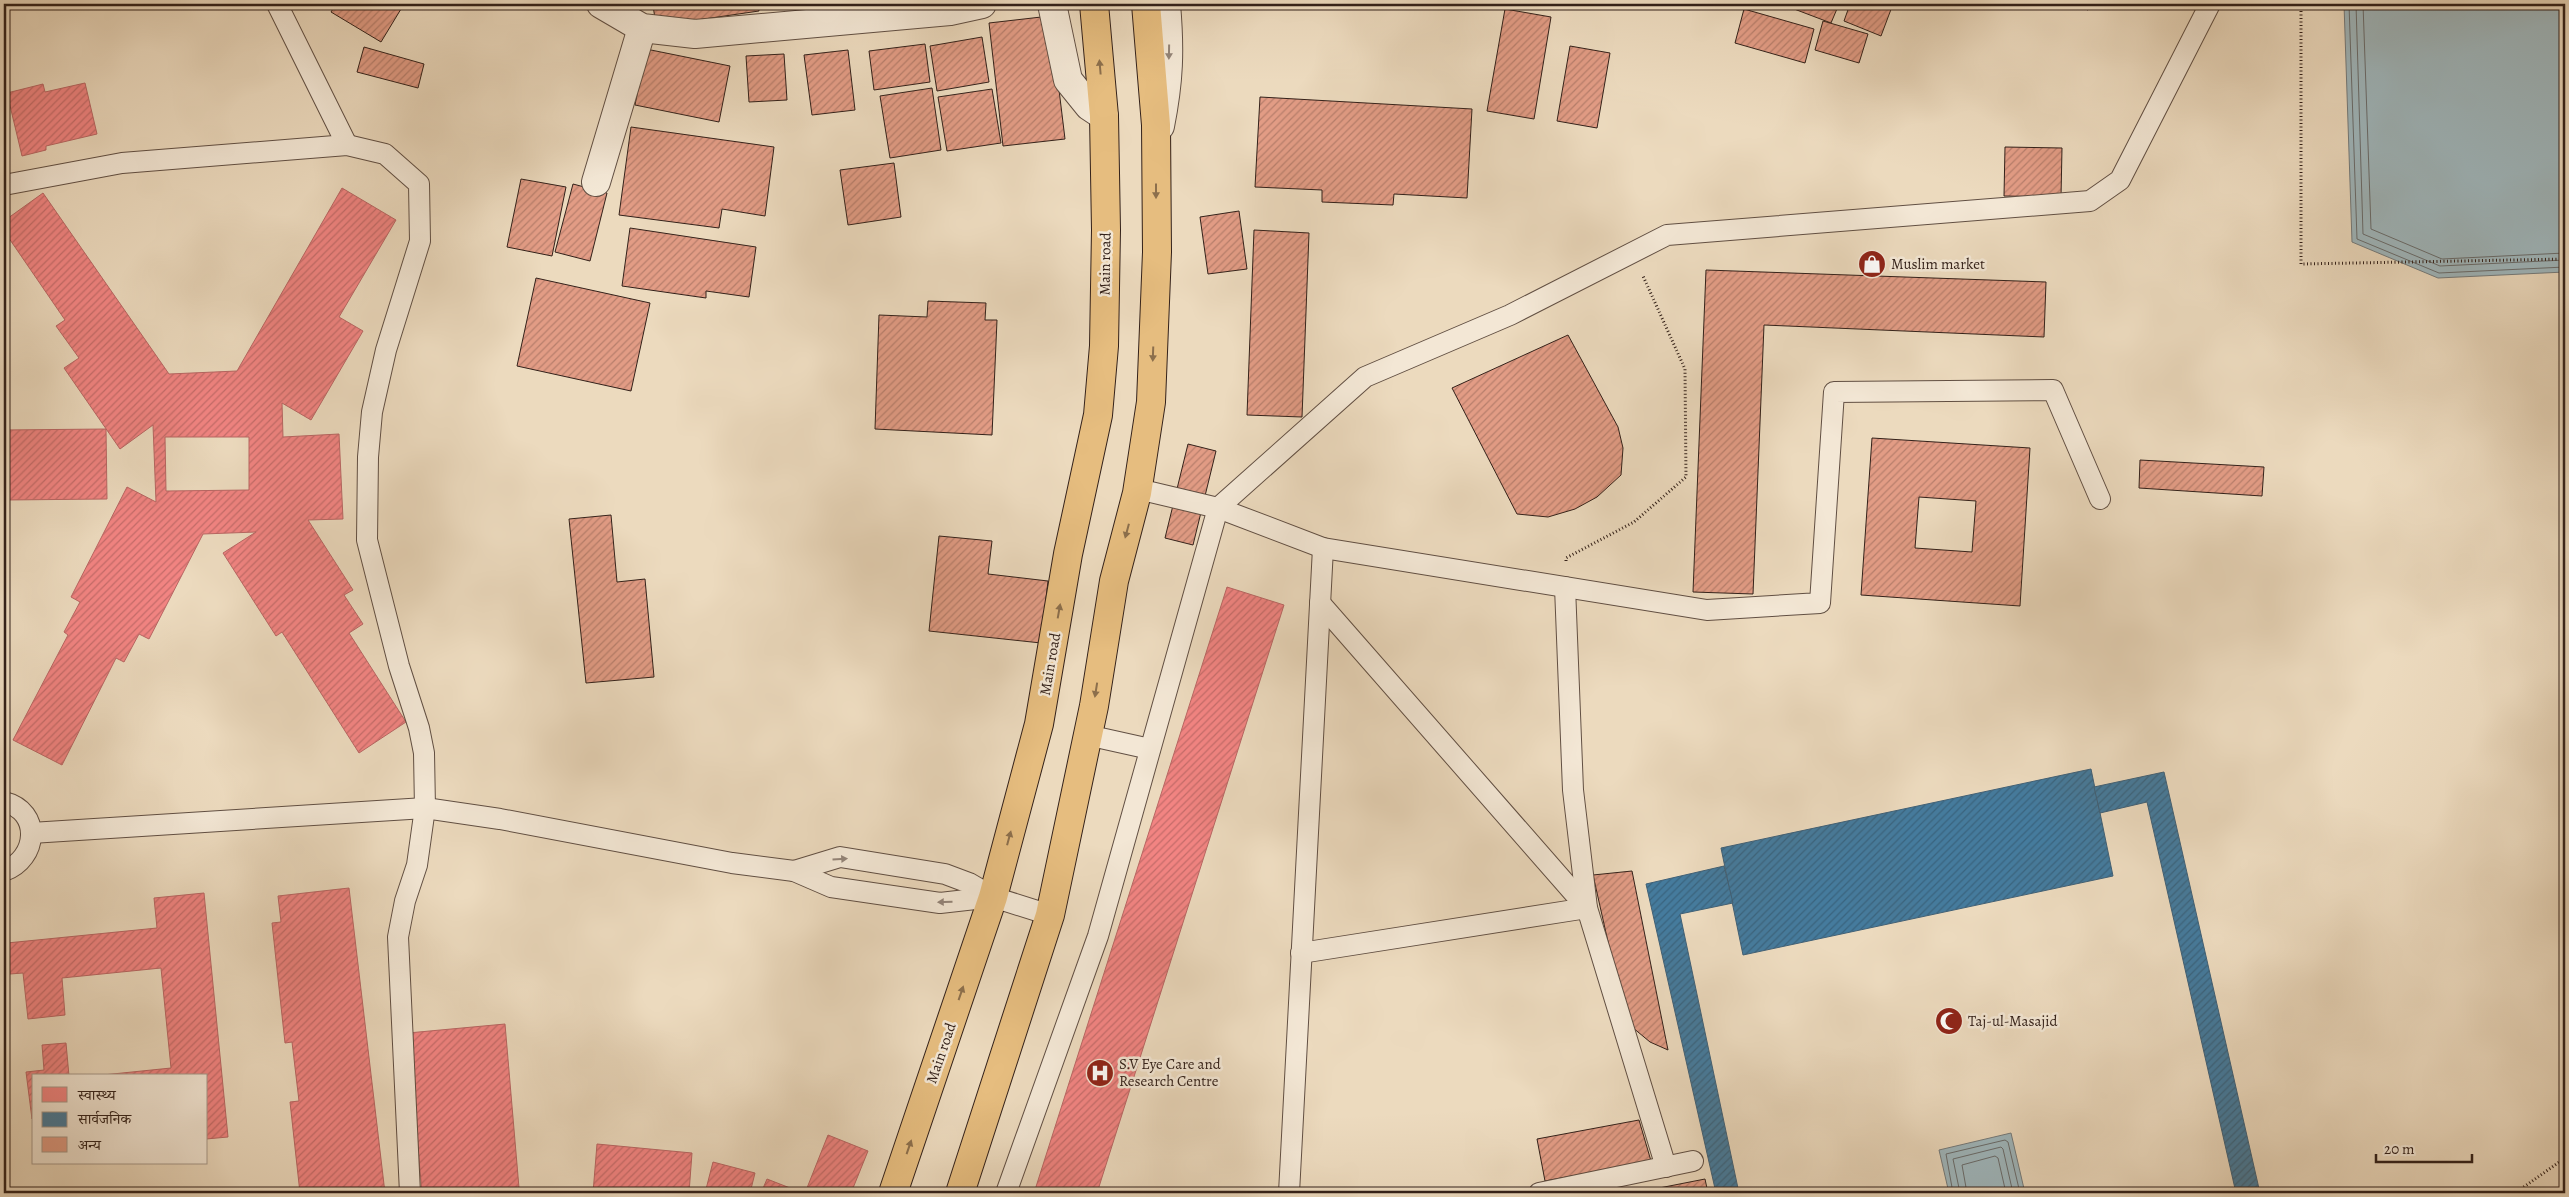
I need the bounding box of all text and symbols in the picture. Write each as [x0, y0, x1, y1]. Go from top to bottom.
one-way arrow [1165, 45, 1173, 61]
one-way arrow [1096, 59, 1104, 75]
one-way arrow [1152, 183, 1160, 199]
street label: Main road [1094, 231, 1116, 296]
shop icon: Muslim market [1857, 249, 1887, 279]
place label: Muslim market [1891, 254, 1985, 274]
one-way arrow [1148, 346, 1156, 362]
one-way arrow [1123, 524, 1131, 539]
one-way arrow [1055, 603, 1063, 619]
street label: Main road [1035, 630, 1065, 697]
one-way arrow [1092, 683, 1100, 699]
one-way arrow [1005, 831, 1013, 846]
one-way arrow [833, 855, 849, 863]
one-way arrow [937, 898, 953, 906]
one-way arrow [957, 985, 965, 1000]
mosque icon: Taj-ul-Masajid [1934, 1006, 1964, 1036]
place label: Taj-ul-Masajid [1968, 1011, 2058, 1031]
street label: Main road [921, 1019, 961, 1086]
place label: S.V Eye Care and Research Centre [1119, 1054, 1222, 1091]
hospital icon: S.V Eye Care and Research Centre [1085, 1058, 1115, 1088]
legend [32, 1074, 208, 1164]
text: स्वास्थ्य [77, 1085, 116, 1105]
text: सार्वजनिक [77, 1109, 132, 1129]
scale bar [2376, 1132, 2473, 1164]
text: अन्य [78, 1135, 102, 1155]
one-way arrow [905, 1139, 913, 1154]
text: 20 m [2384, 1139, 2415, 1159]

